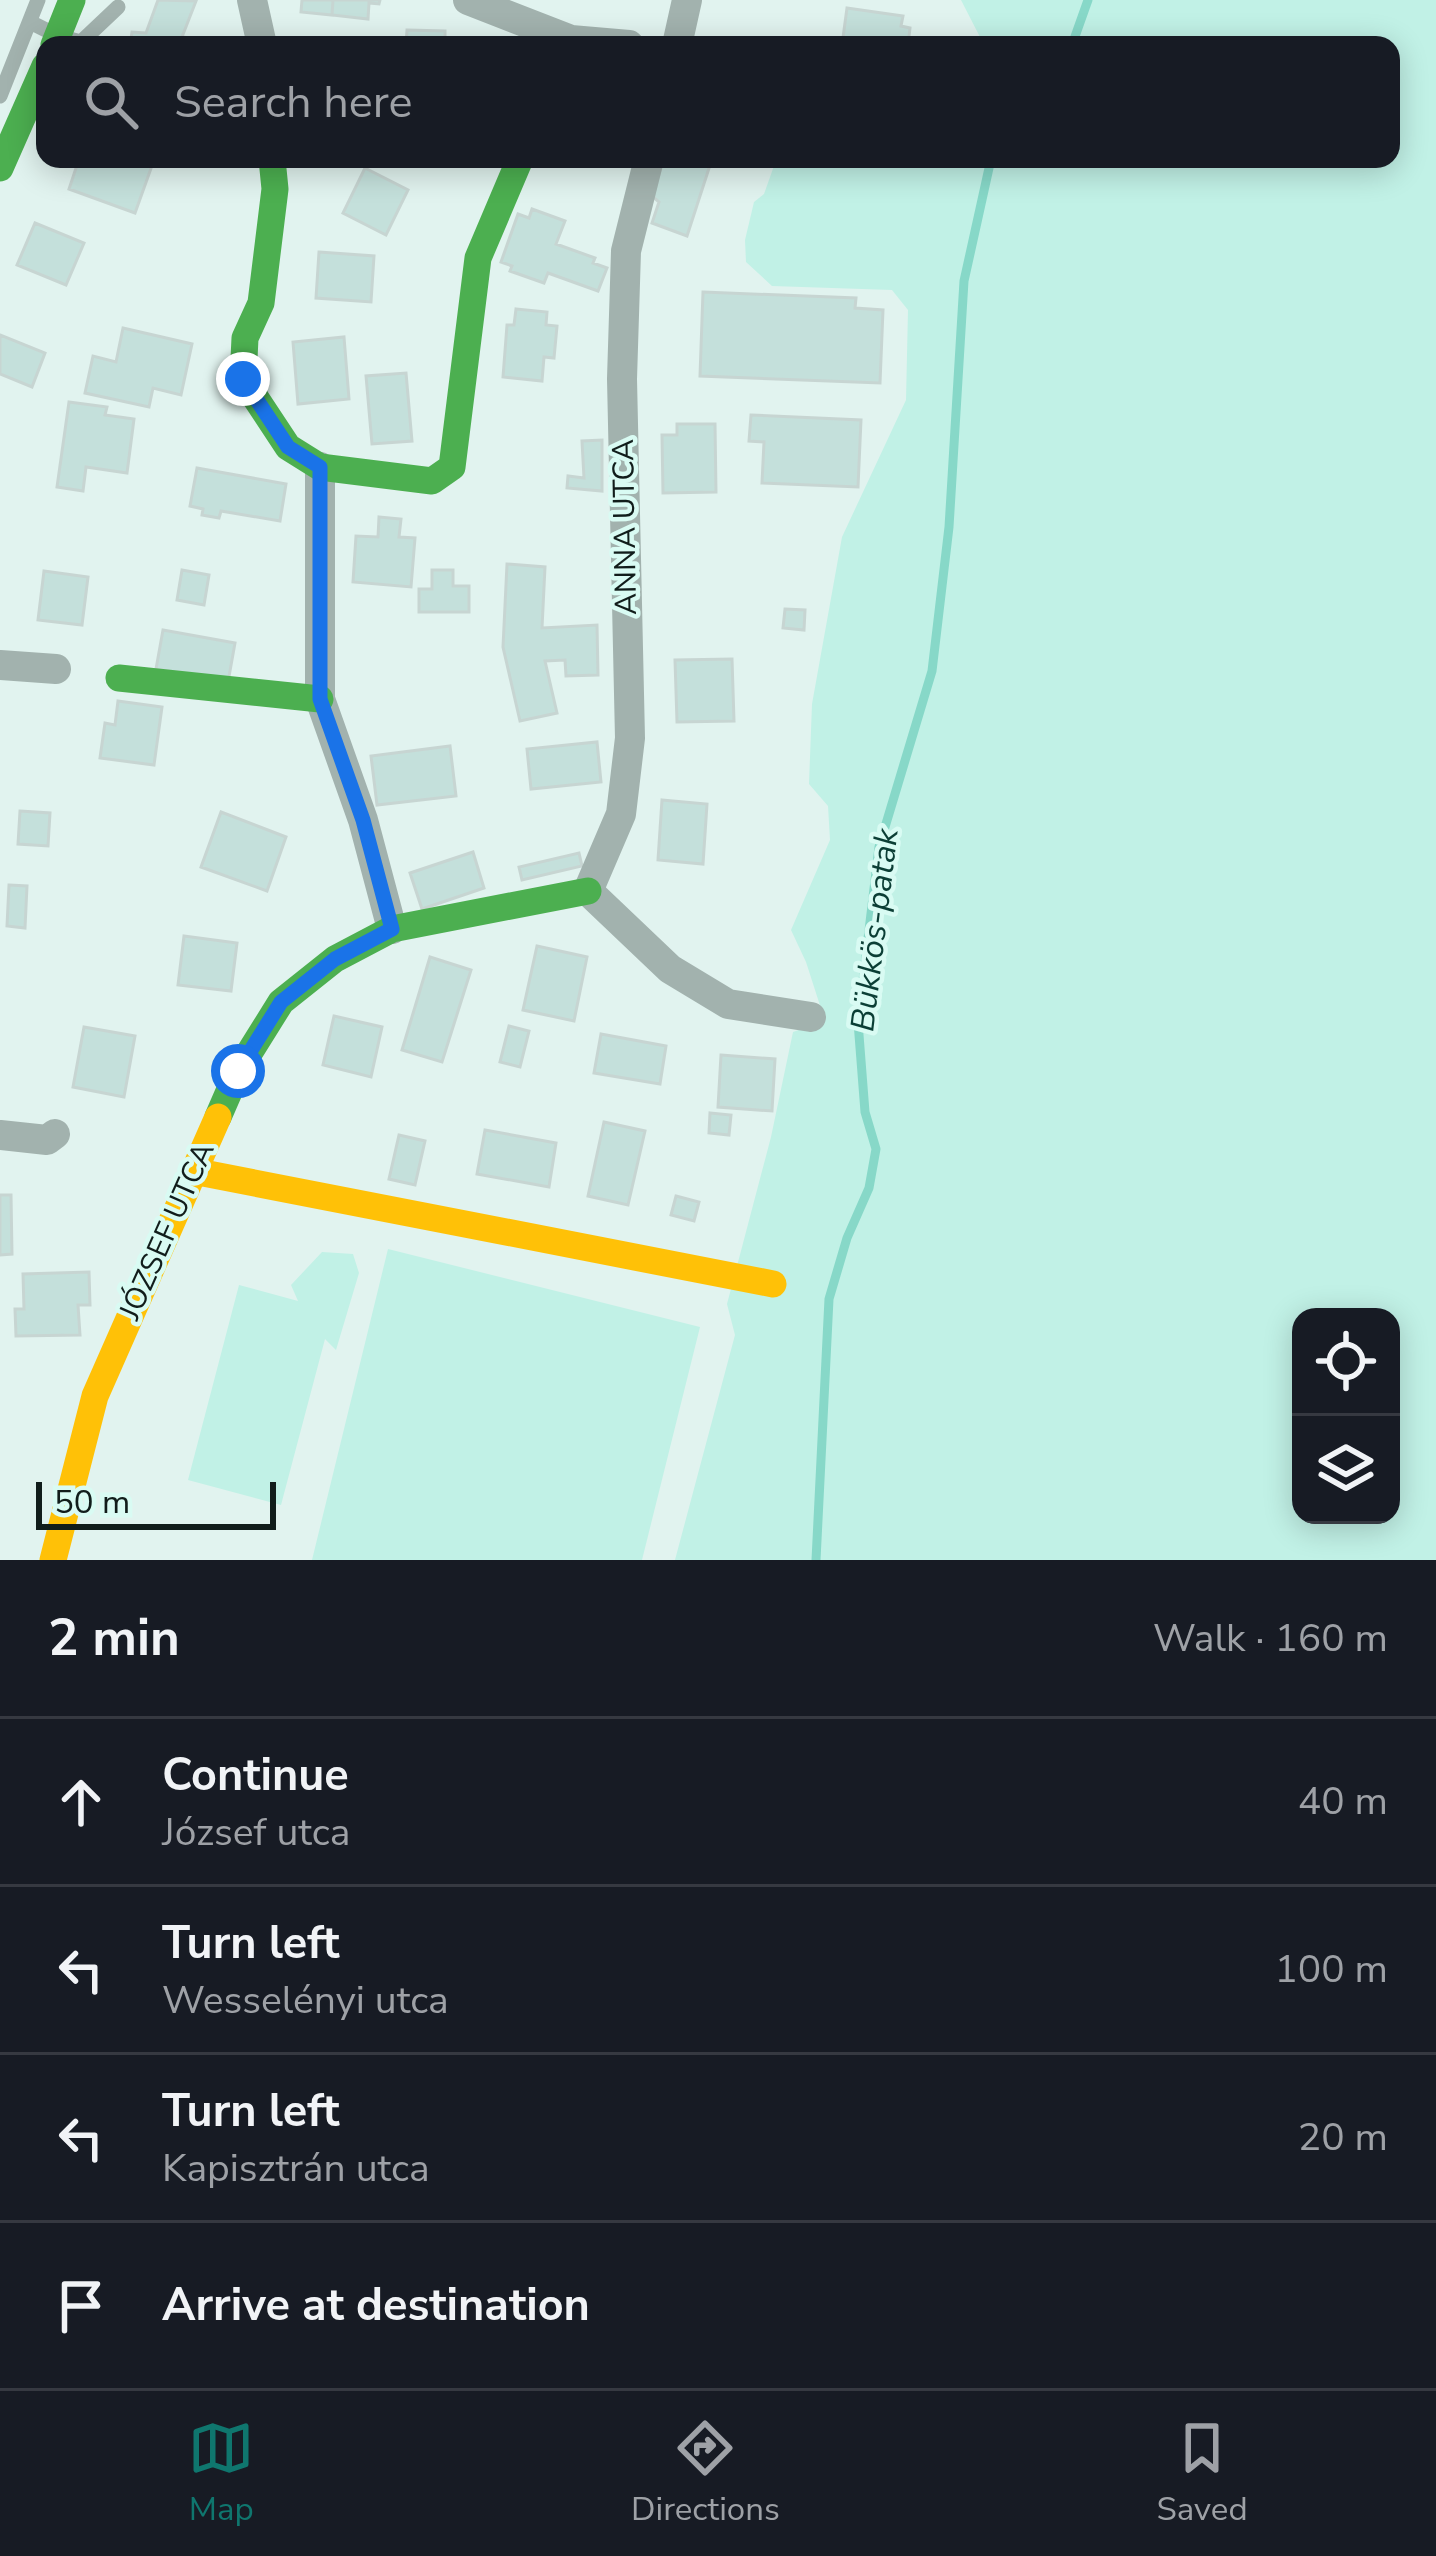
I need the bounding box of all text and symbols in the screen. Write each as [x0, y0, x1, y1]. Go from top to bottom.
search box [36, 36, 1400, 168]
icon: search [78, 69, 144, 135]
text: Search here [174, 72, 413, 133]
route end [216, 352, 270, 406]
street label: ANNA UTCA [603, 439, 647, 615]
water label: Bükkös-patak [840, 825, 910, 1034]
route start [211, 1044, 265, 1098]
street label: JÓZSEF UTCA [109, 1136, 224, 1327]
map controls [1292, 1308, 1400, 1524]
button: locate [1292, 1308, 1400, 1416]
button: layers [1292, 1416, 1400, 1524]
scale bar [36, 1476, 276, 1529]
text: 50 m [54, 1480, 130, 1525]
text: 2 min [48, 1603, 180, 1673]
text: Walk · 160 m [1153, 1612, 1388, 1665]
text: Continue [162, 1745, 349, 1806]
icon: ahead [48, 1769, 114, 1835]
text: 40 m [1298, 1775, 1388, 1828]
text: József utca [162, 1806, 350, 1859]
text: Turn left [162, 1913, 340, 1974]
icon: left [48, 1937, 114, 2003]
text: 100 m [1274, 1943, 1388, 1996]
text: Wesselényi utca [162, 1974, 449, 2027]
text: Turn left [162, 2081, 340, 2142]
icon: left [48, 2105, 114, 2171]
text: 20 m [1298, 2111, 1388, 2164]
text: Kapisztrán utca [162, 2142, 430, 2195]
icon: arrive [48, 2273, 114, 2339]
text: Arrive at destination [162, 2275, 590, 2336]
tab: Map [188, 2415, 254, 2532]
tab: Directions [631, 2415, 780, 2532]
tab: Saved [1156, 2415, 1248, 2532]

